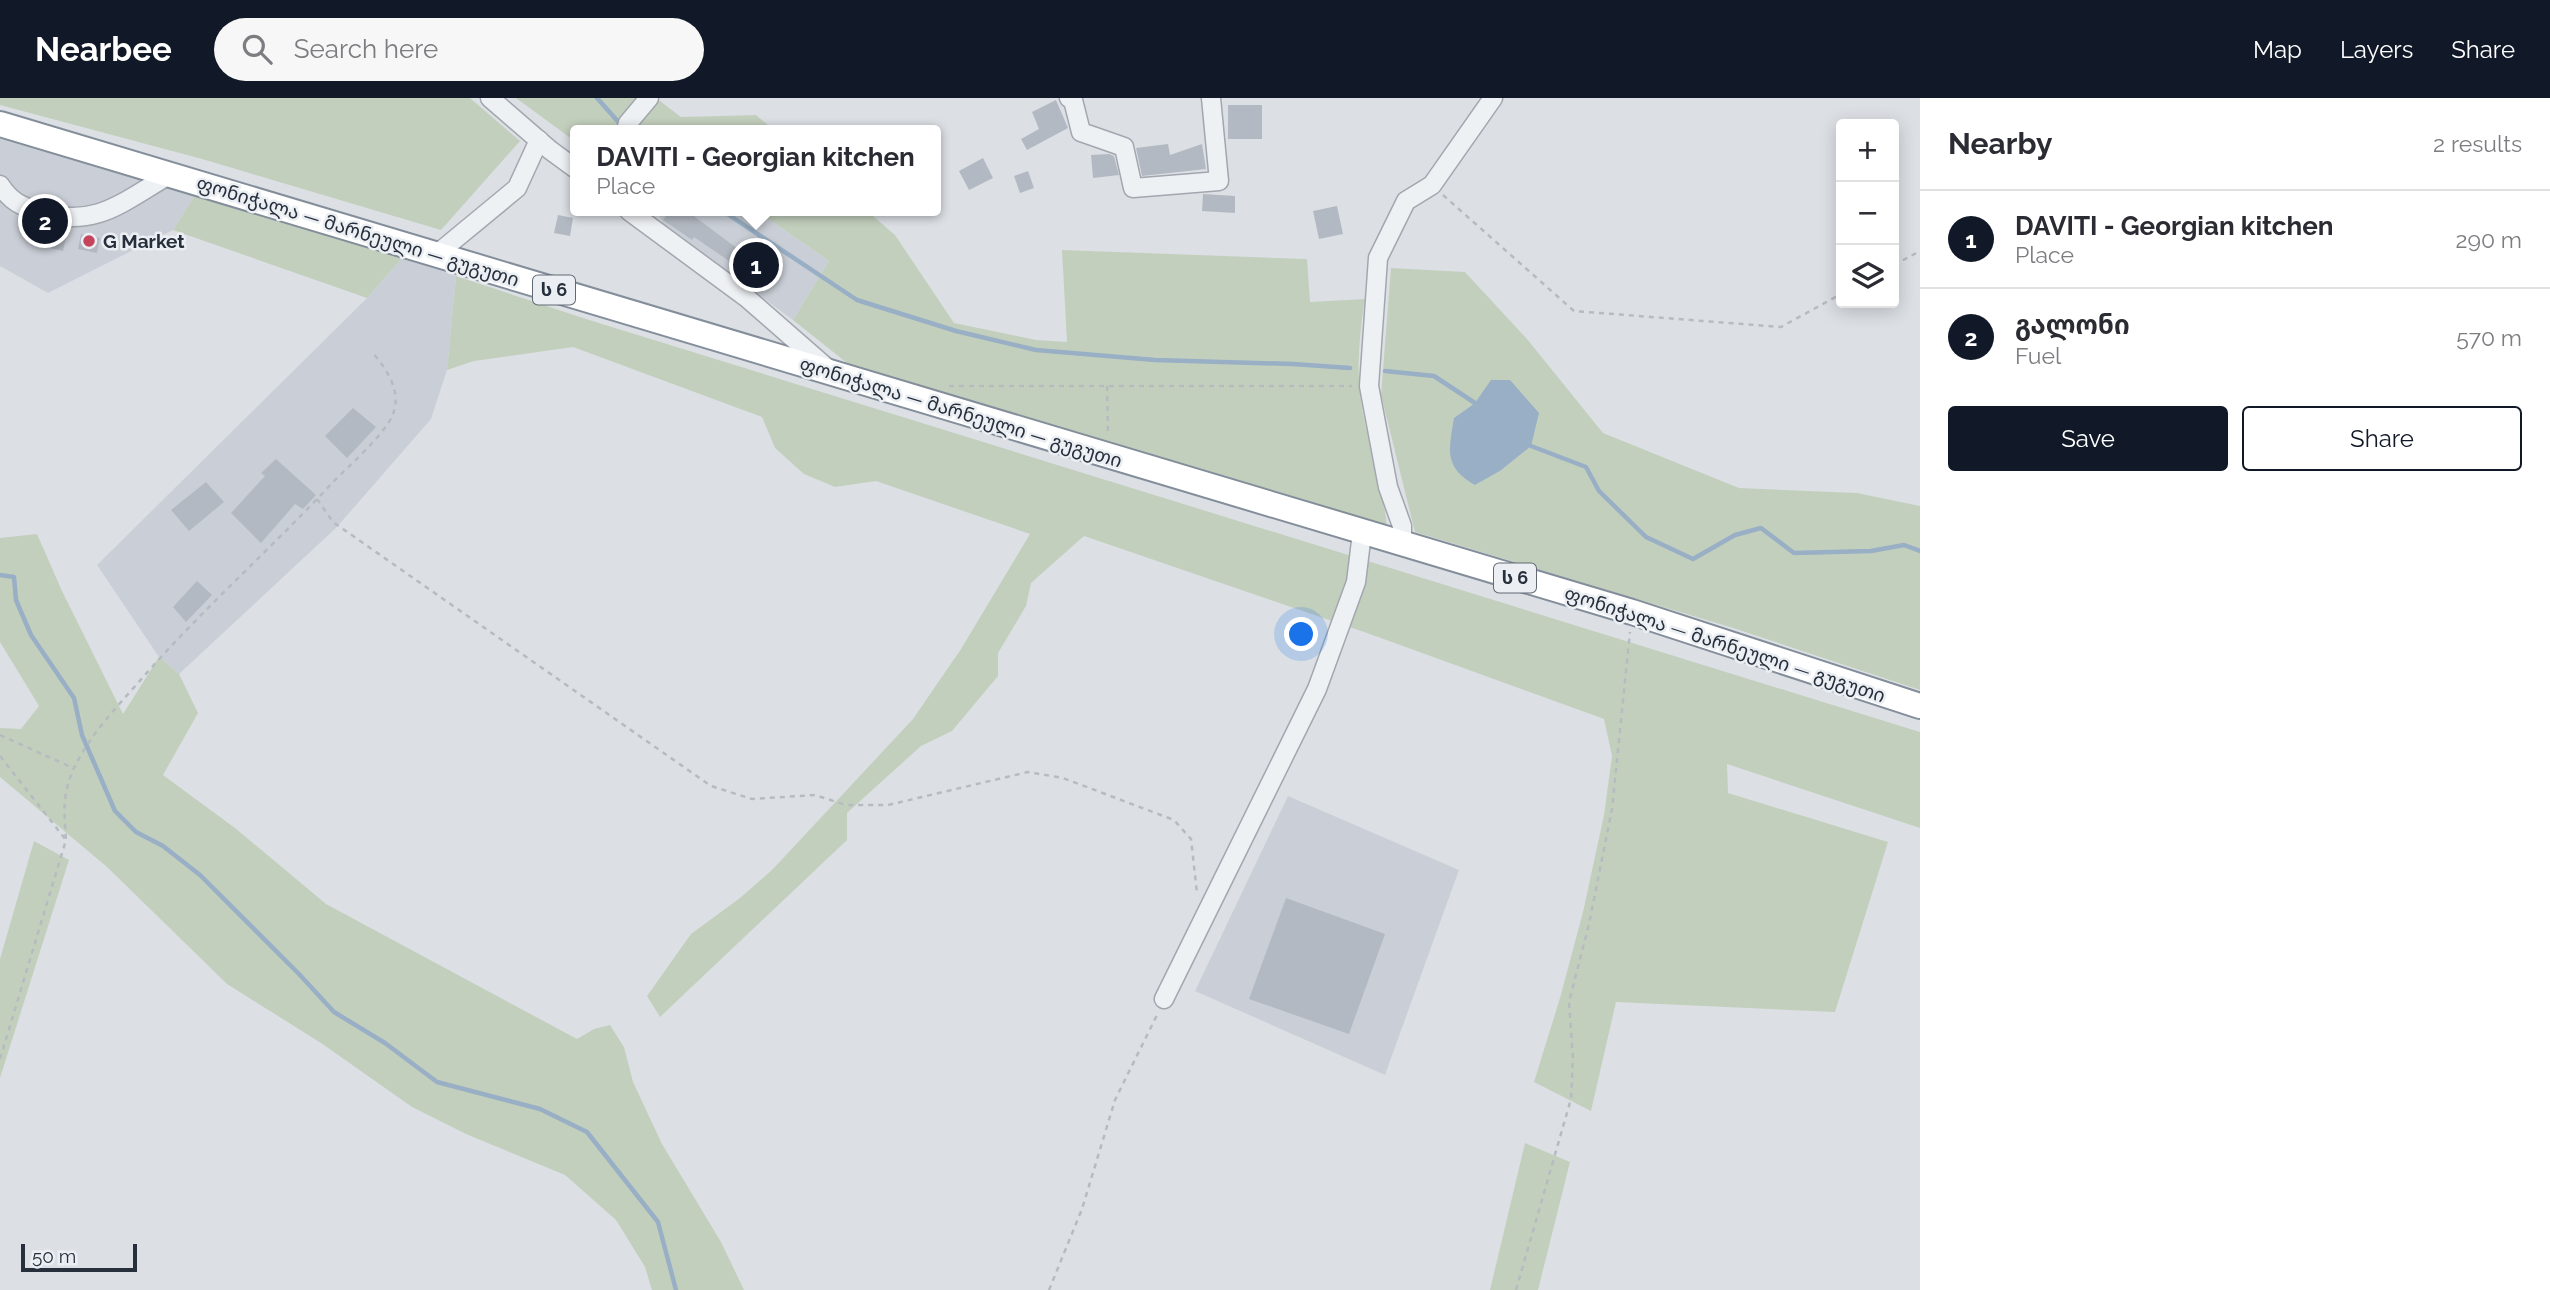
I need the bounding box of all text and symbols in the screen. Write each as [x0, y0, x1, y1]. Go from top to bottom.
search box [214, 18, 704, 81]
text: Nearbee [35, 30, 172, 69]
icon: search [238, 30, 276, 68]
text: Search here [294, 34, 438, 64]
text: Map [2253, 35, 2302, 64]
text: Layers [2340, 35, 2413, 64]
text: Share [2451, 35, 2515, 64]
map controls [1836, 119, 1899, 308]
button: + [1836, 119, 1899, 182]
popup [570, 125, 941, 216]
text: Nearby [1948, 126, 2052, 161]
text: 2 results [2433, 130, 2522, 157]
text: DAVITI - Georgian kitchen [596, 142, 915, 172]
street label: ფონიჭალა — მარნეული — გუგუთი [194, 171, 522, 293]
text: Place [596, 172, 655, 199]
button: − [1836, 182, 1899, 245]
pin: 2 [22, 195, 68, 247]
text: DAVITI - Georgian kitchen [2015, 211, 2333, 241]
text: 1 [1965, 226, 1977, 253]
text: 290 m [2455, 226, 2522, 253]
place label: G Market [103, 230, 185, 252]
marker: G Market [81, 233, 97, 249]
pin: 1 [733, 239, 779, 291]
text: Place [2015, 241, 2074, 268]
button: layers [1836, 245, 1899, 308]
road number: ს 6 [533, 275, 575, 304]
text: გალონი [2015, 310, 2130, 340]
text: 2 [1965, 324, 1977, 351]
text: 570 m [2456, 324, 2522, 351]
text: Fuel [2015, 342, 2061, 369]
street label: ფონიჭალა — მარნეული — გუგუთი [797, 352, 1125, 474]
button: Save [1948, 406, 2228, 471]
button: Share [2242, 406, 2522, 471]
road number: ს 6 [1494, 564, 1536, 592]
street label: ფონიჭალა — მარნეული — გუგუთი [1561, 582, 1888, 708]
your location [1284, 617, 1318, 651]
scale bar [21, 1241, 136, 1273]
text: 50 m [32, 1245, 76, 1267]

